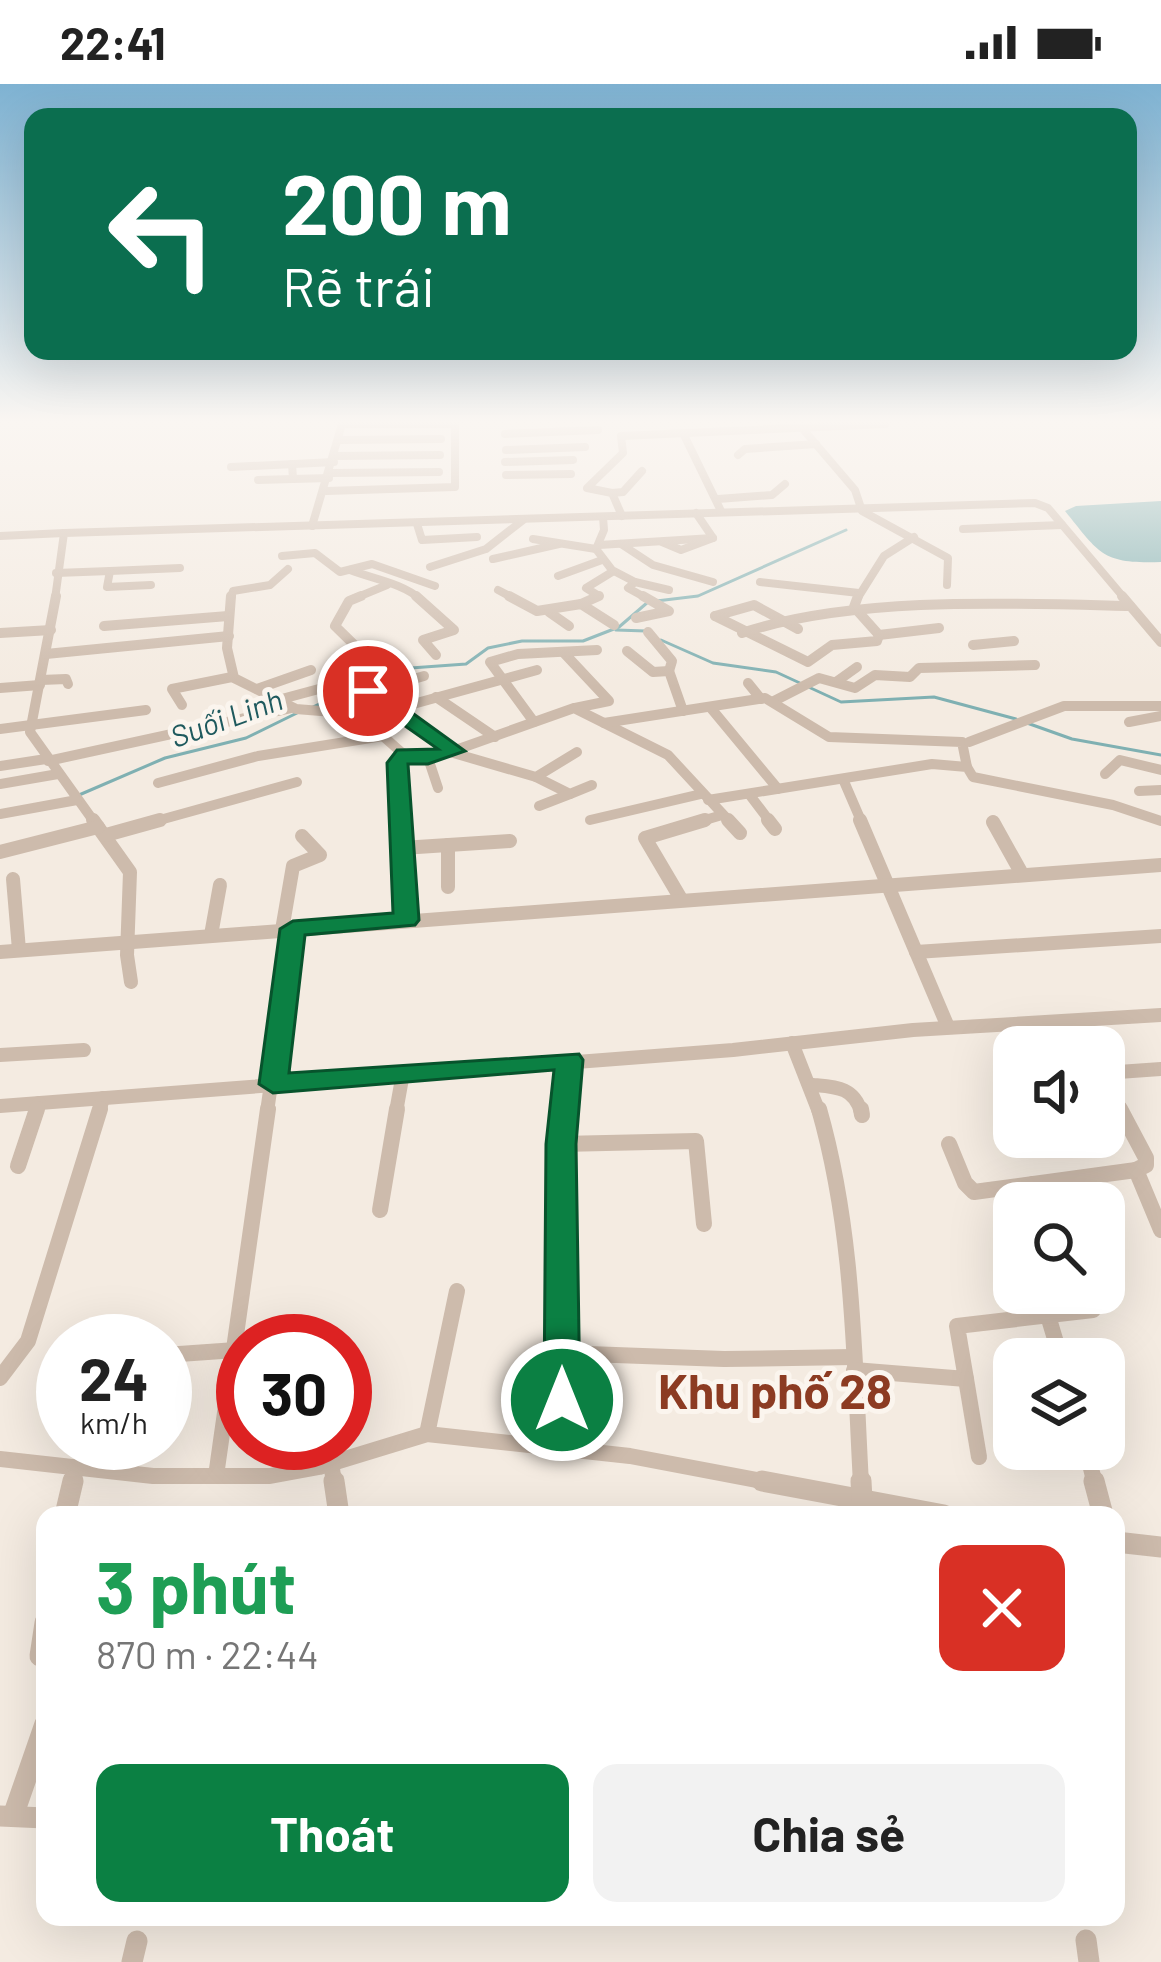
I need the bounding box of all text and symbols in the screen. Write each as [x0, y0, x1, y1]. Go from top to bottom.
text: 22:41 [60, 15, 166, 69]
text: 200 m [282, 151, 512, 252]
icon: left [84, 156, 240, 312]
text: Rẽ trái [282, 253, 435, 318]
pin [317, 640, 419, 742]
icon: arrive [335, 658, 401, 724]
water label: Suối Linh [165, 680, 287, 754]
map controls [993, 1026, 1125, 1470]
button: sound [993, 1026, 1125, 1158]
button: search [993, 1182, 1125, 1314]
speed limit sign: 30 [216, 1314, 372, 1470]
position arrow [499, 1337, 625, 1463]
button: layers [993, 1338, 1125, 1470]
text: 24 [79, 1341, 149, 1413]
district label: Khu phố 28 [658, 1361, 892, 1419]
text: km/h [80, 1404, 148, 1440]
text: 3 phút [96, 1542, 296, 1628]
button: close [939, 1545, 1065, 1671]
text: 870 m · 22:44 [96, 1630, 319, 1677]
button: Thoát [96, 1764, 569, 1902]
button: Chia sẻ [593, 1764, 1065, 1902]

